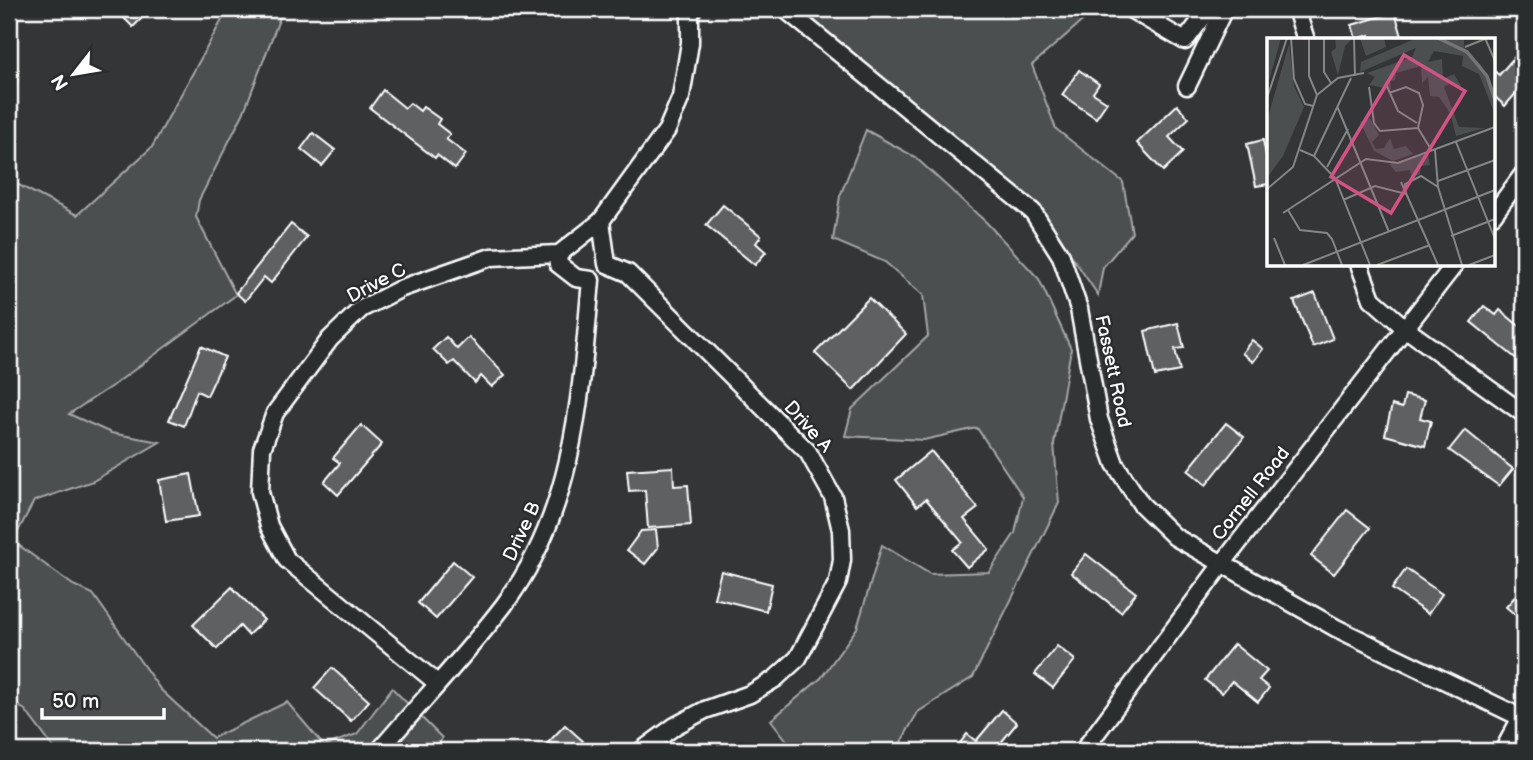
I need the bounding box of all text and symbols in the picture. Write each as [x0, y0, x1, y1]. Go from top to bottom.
north arrow [38, 38, 108, 108]
inset map [1267, 38, 1494, 266]
text: N [47, 70, 74, 94]
street label: Drive C [343, 258, 410, 308]
street label: Fassett Road [1089, 313, 1136, 430]
street label: Drive A [779, 396, 837, 458]
street label: Cornell Road [1207, 442, 1295, 545]
street label: Drive B [499, 498, 546, 565]
scale bar [42, 676, 164, 720]
text: 50 m [52, 689, 99, 714]

